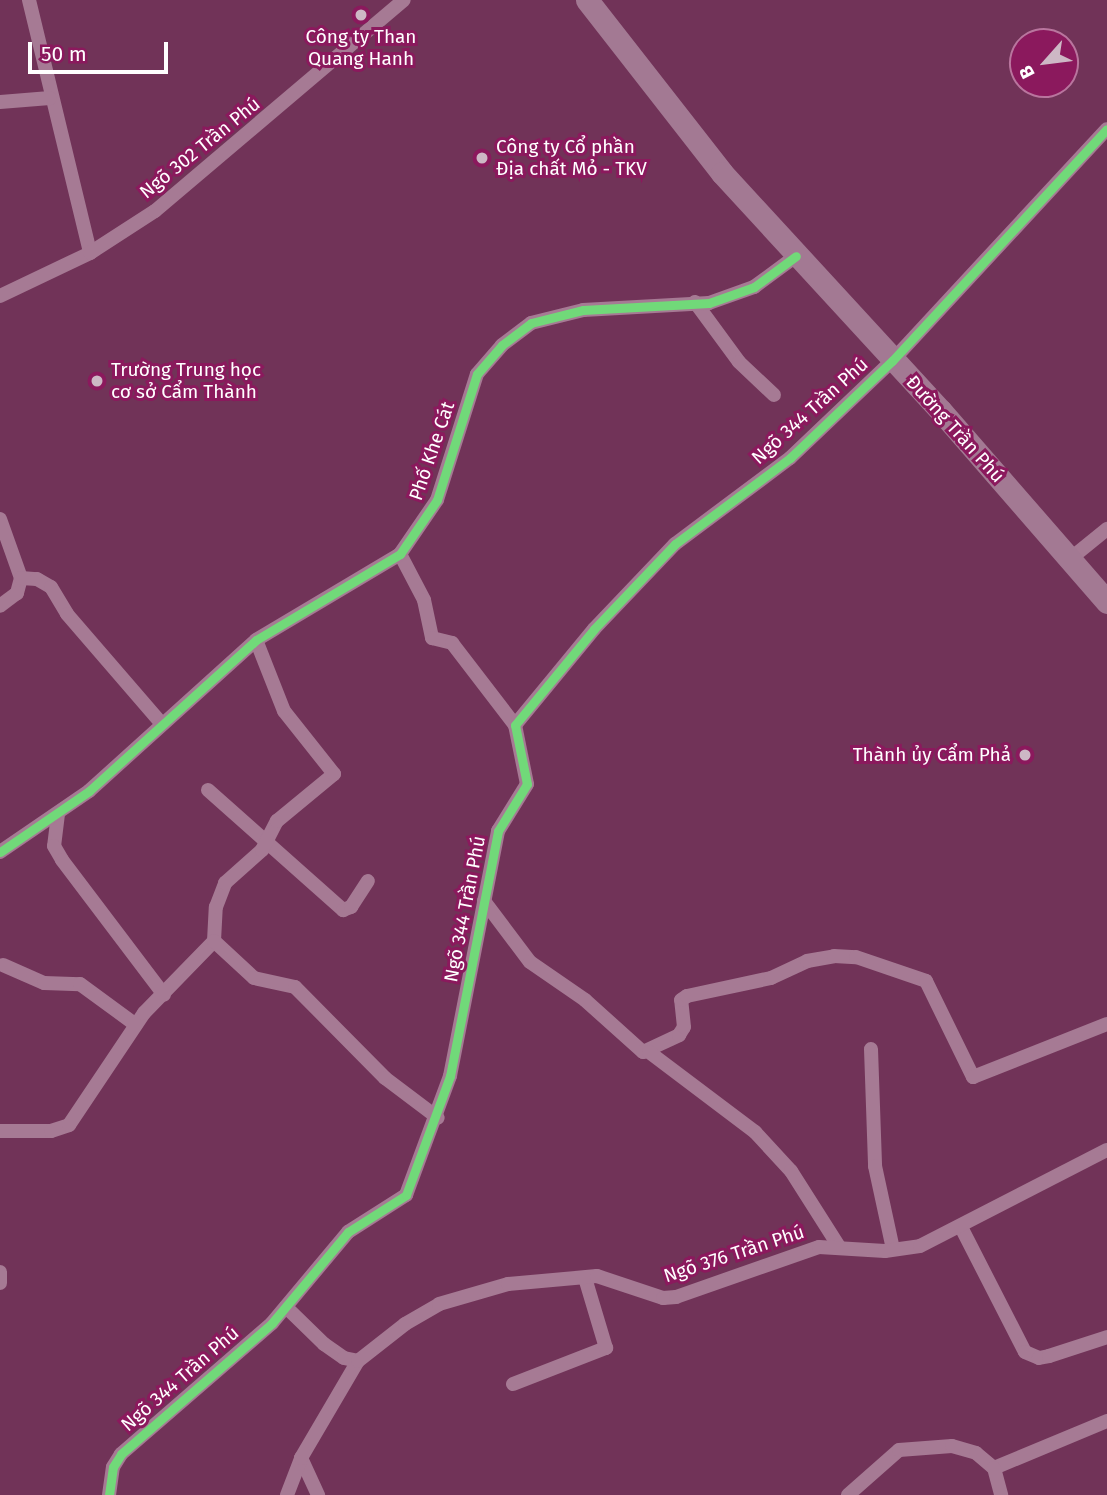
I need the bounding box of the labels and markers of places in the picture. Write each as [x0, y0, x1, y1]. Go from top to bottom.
marker: Công ty Than Quang Hanh [353, 7, 369, 23]
place label: Công ty Than Quang Hanh [306, 26, 416, 70]
place label: Công ty Cổ phần Địa chất Mỏ - TKV [496, 136, 647, 180]
marker: Công ty Cổ phần Địa chất Mỏ - TKV [474, 150, 490, 166]
place label: Trường Trung học cơ sở Cẩm Thành [111, 359, 261, 403]
marker: Trường Trung học cơ sở Cẩm Thành [89, 373, 105, 389]
place label: Thành ủy Cẩm Phả [853, 744, 1011, 766]
marker: Thành ủy Cẩm Phả [1017, 747, 1033, 763]

